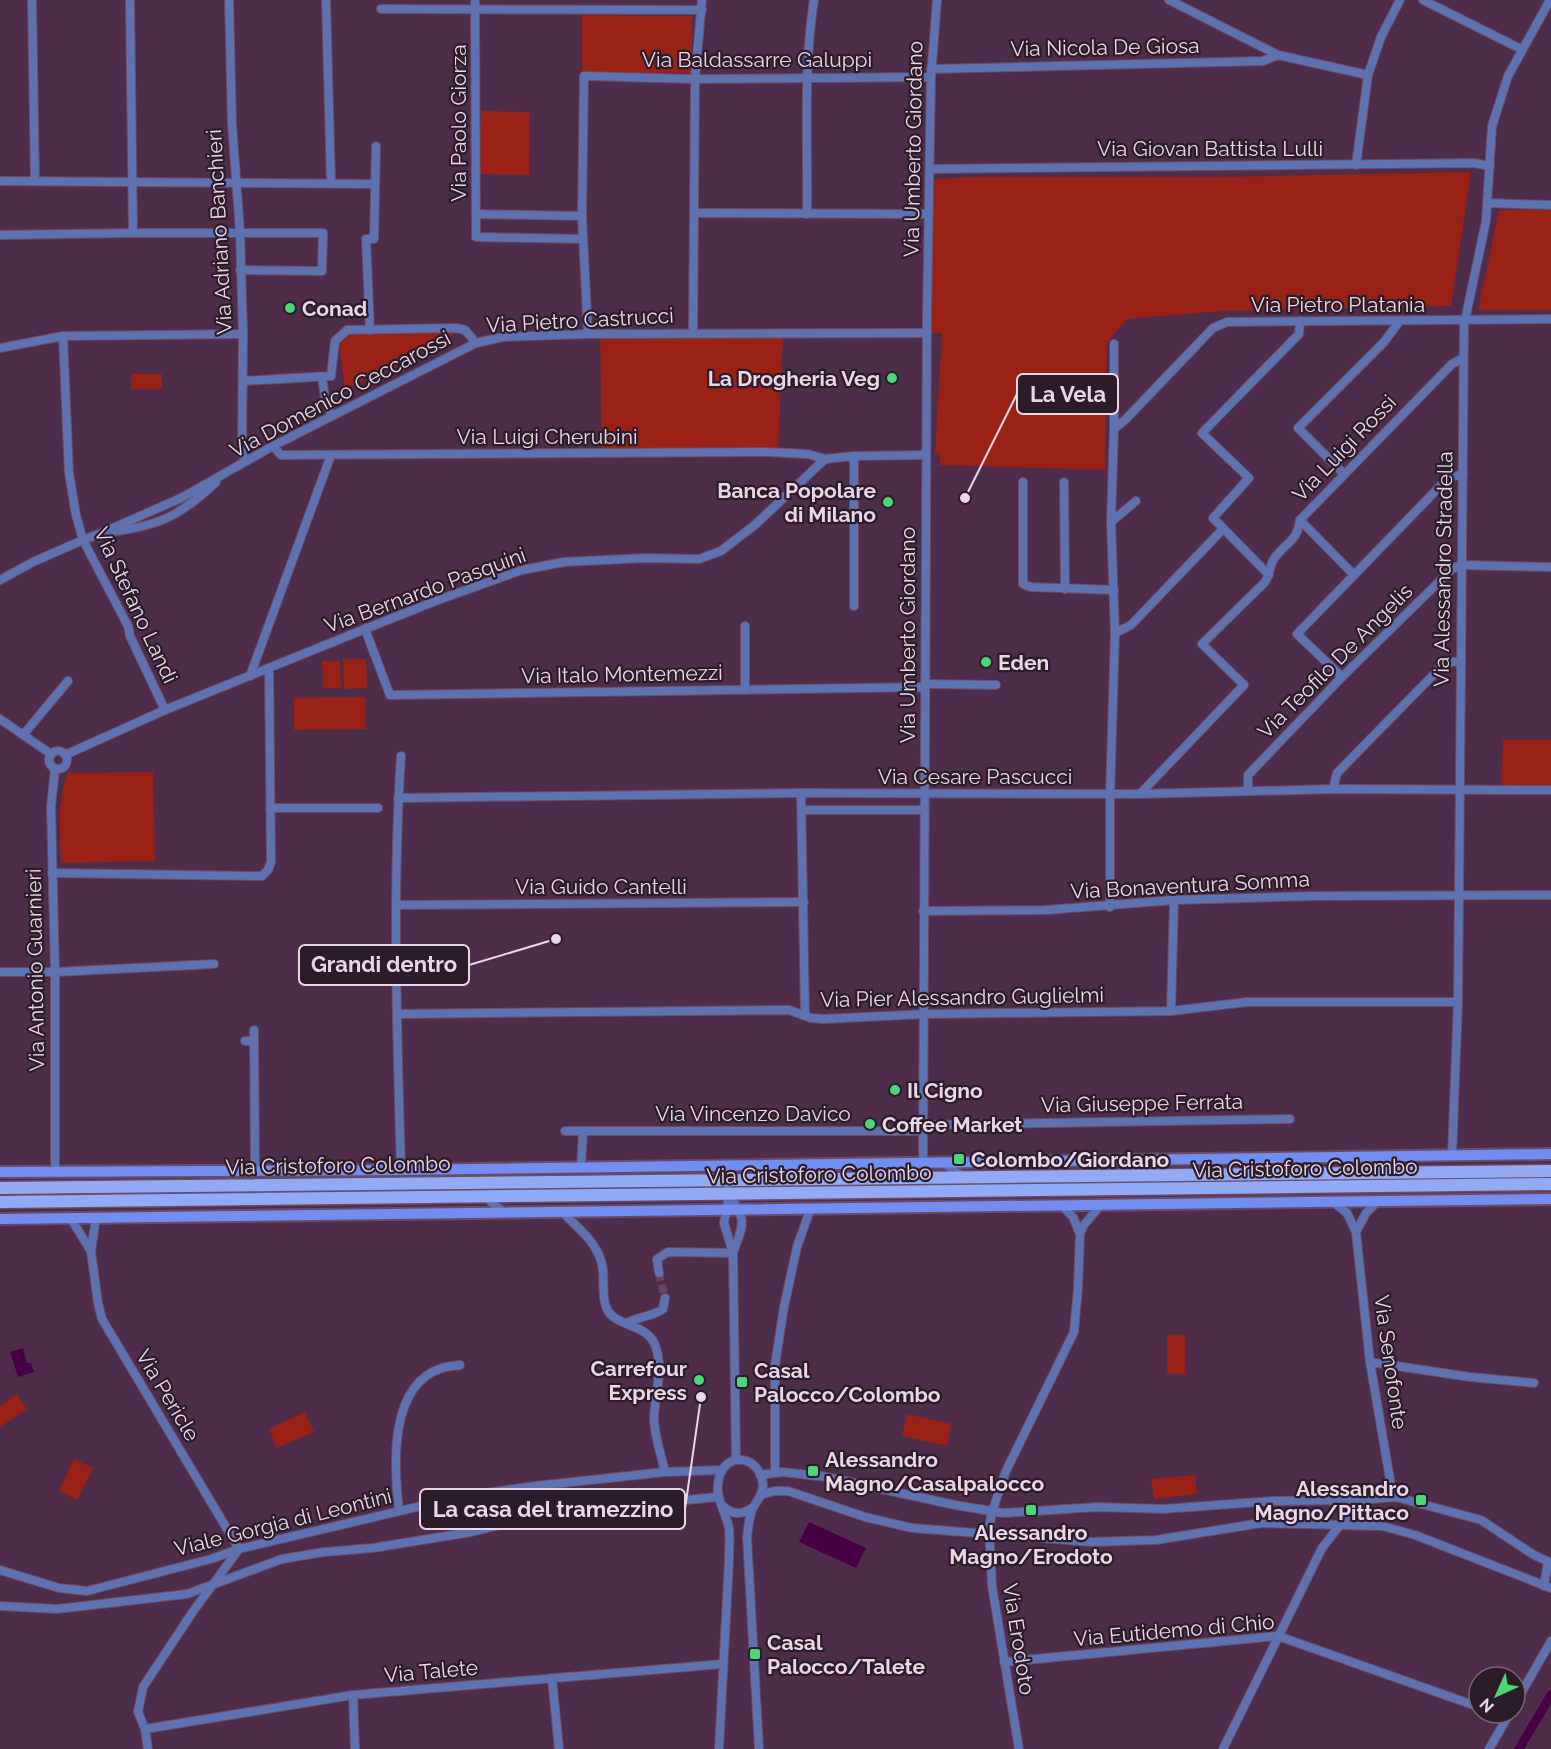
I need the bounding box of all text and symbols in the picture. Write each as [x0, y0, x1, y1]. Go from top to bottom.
street label: Via Nicola De Giosa [1010, 33, 1200, 61]
street label: Via Umberto Giordano [899, 41, 927, 257]
street label: Via Paolo Giorza [446, 44, 471, 202]
street label: Via Baldassarre Galuppi [642, 47, 872, 72]
street label: Via Adriano Banchieri [201, 129, 237, 335]
street label: Via Giovan Battista Lulli [1097, 136, 1323, 161]
street label: Via Pietro Platania [1251, 292, 1425, 317]
place label: Conad [302, 296, 367, 321]
marker: Conad [283, 301, 297, 315]
street label: Via Pietro Castrucci [486, 303, 674, 337]
street label: Via Domenico Ceccarossi [225, 325, 455, 463]
place label: La Drogheria Veg [708, 366, 880, 391]
marker: La Drogheria Veg [885, 371, 899, 385]
callout: La Vela [1017, 374, 1118, 414]
text: La Vela [1030, 381, 1106, 407]
street label: Via Luigi Rossi [1287, 389, 1401, 507]
street label: Via Luigi Cherubini [457, 424, 637, 449]
street label: Via Alessandro Stradella [1428, 451, 1458, 687]
place label: Banca Popolare di Milano [717, 478, 876, 527]
marker: Banca Popolare di Milano [881, 495, 895, 509]
street label: Via Stefano Landi [89, 523, 183, 687]
street label: Via Umberto Giordano [895, 527, 920, 743]
street label: Via Bernardo Pasquini [321, 542, 529, 638]
street label: Via Teofilo De Angelis [1252, 578, 1418, 744]
place label: Eden [998, 650, 1049, 675]
marker: Eden [979, 655, 993, 669]
street label: Via Italo Montemezzi [521, 660, 723, 688]
street label: Via Cesare Pascucci [878, 764, 1072, 789]
street label: Via Bonaventura Somma [1070, 866, 1310, 904]
street label: Via Antonio Guarnieri [21, 868, 49, 1072]
street label: Via Guido Cantelli [515, 874, 687, 899]
callout: Grandi dentro [299, 945, 469, 985]
text: Grandi dentro [311, 951, 457, 977]
street label: Via Pier Alessandro Guglielmi [820, 982, 1104, 1012]
place label: Il Cigno [907, 1078, 983, 1103]
marker: Il Cigno [888, 1083, 902, 1097]
street label: Via Giuseppe Ferrata [1041, 1089, 1243, 1117]
street label: Via Vincenzo Davico [655, 1101, 851, 1126]
place label: Coffee Market [882, 1112, 1022, 1137]
marker: Coffee Market [863, 1117, 877, 1131]
place label: Colombo/Giordano [971, 1147, 1170, 1172]
street label: Via Cristoforo Colombo [225, 1151, 451, 1179]
marker: Colombo/Giordano [952, 1152, 966, 1166]
street label: Via Cristoforo Colombo [1192, 1154, 1418, 1182]
street label: Via Cristoforo Colombo [706, 1160, 932, 1188]
street label: Via Senofonte [1369, 1293, 1413, 1431]
street label: Via Pericle [131, 1345, 205, 1445]
place label: Carrefour Express [590, 1356, 687, 1405]
place label: Casal Palocco/Colombo [754, 1358, 941, 1407]
marker: Carrefour Express [692, 1373, 706, 1387]
marker: Casal Palocco/Colombo [735, 1375, 749, 1389]
place label: Alessandro Magno/Casalpalocco [825, 1447, 1045, 1496]
marker: Alessandro Magno/Casalpalocco [806, 1464, 820, 1478]
place label: Alessandro Magno/Pittaco [1255, 1476, 1409, 1525]
street label: Viale Gorgia di Leontini [172, 1483, 394, 1561]
callout: La casa del tramezzino [420, 1489, 685, 1529]
marker: Alessandro Magno/Pittaco [1414, 1493, 1428, 1507]
text: La casa del tramezzino [433, 1496, 673, 1522]
marker: Alessandro Magno/Erodoto [1024, 1503, 1038, 1517]
place label: Alessandro Magno/Erodoto [949, 1520, 1113, 1569]
street label: Via Erodoto [998, 1581, 1040, 1697]
street label: Via Eutidemo di Chio [1073, 1609, 1275, 1651]
place label: Casal Palocco/Talete [767, 1630, 925, 1679]
marker: Casal Palocco/Talete [748, 1647, 762, 1661]
street label: Via Talete [383, 1654, 479, 1688]
north arrow [1467, 1665, 1527, 1725]
text: N [1476, 1694, 1498, 1716]

